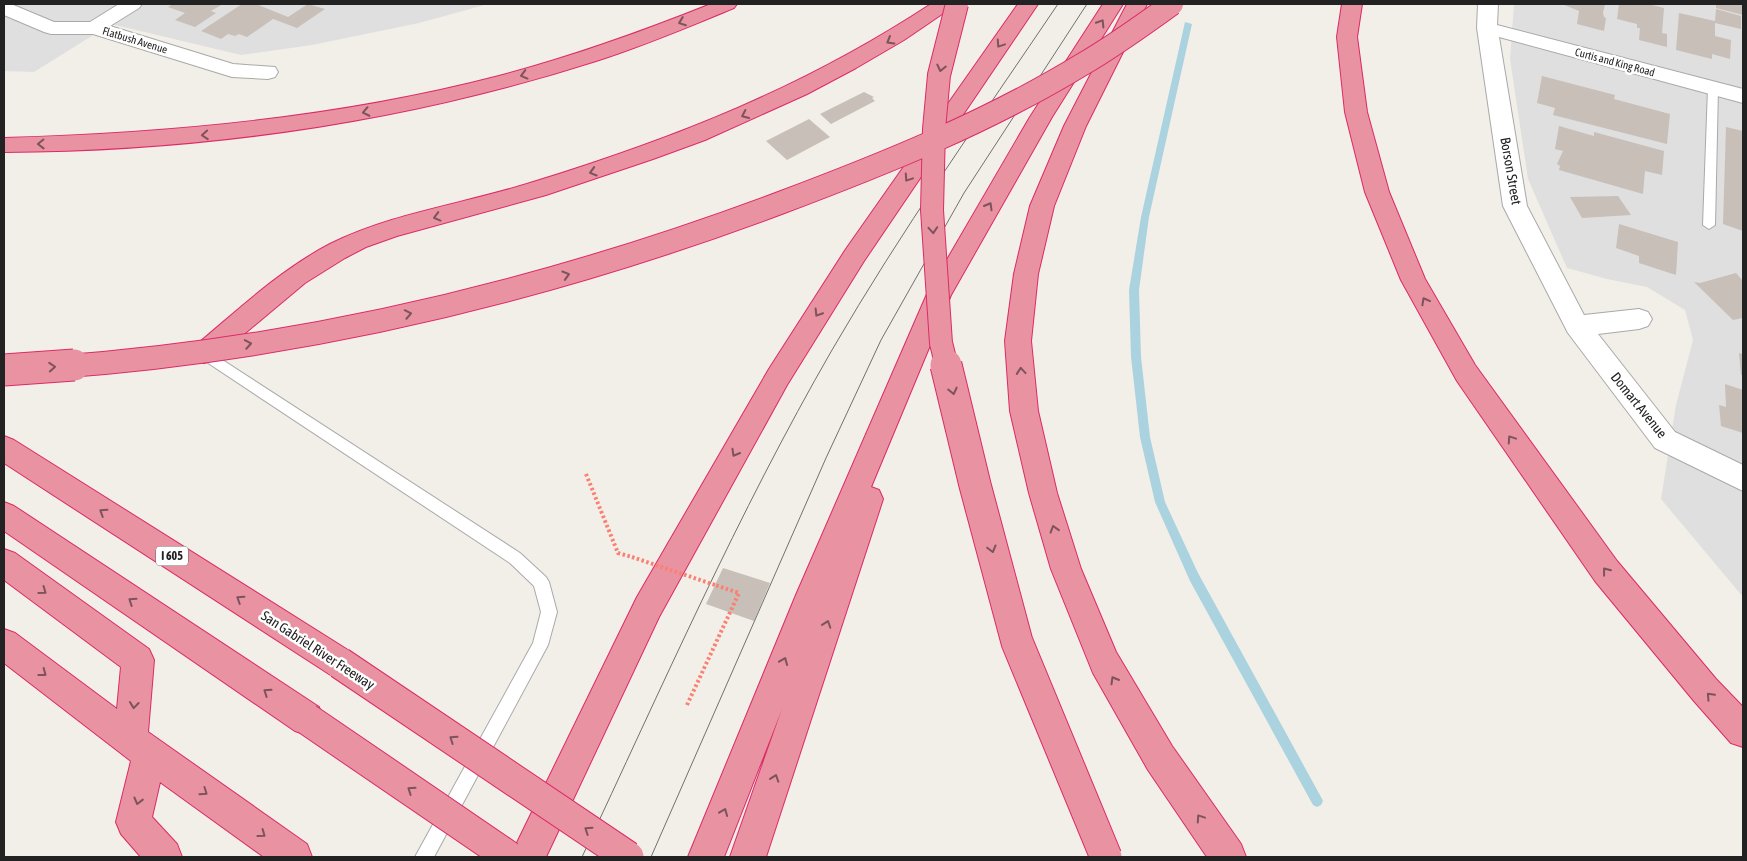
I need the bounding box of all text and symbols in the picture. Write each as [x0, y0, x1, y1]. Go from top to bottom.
one-way arrow [678, 15, 687, 26]
one-way arrow [1094, 19, 1104, 28]
street label: Flatbush Avenue [101, 24, 169, 56]
one-way arrow [886, 34, 895, 44]
one-way arrow [997, 38, 1006, 48]
street label: Curtis and King Road [1574, 46, 1656, 78]
one-way arrow [936, 64, 947, 73]
one-way arrow [520, 69, 529, 80]
one-way arrow [362, 106, 371, 116]
one-way arrow [741, 109, 750, 119]
one-way arrow [201, 129, 209, 140]
street label: Borson Street [1497, 136, 1525, 206]
one-way arrow [37, 139, 44, 149]
one-way arrow [590, 167, 598, 177]
one-way arrow [905, 172, 914, 182]
one-way arrow [983, 203, 993, 212]
one-way arrow [433, 211, 442, 221]
one-way arrow [927, 226, 938, 234]
one-way arrow [561, 271, 570, 281]
one-way arrow [1422, 297, 1432, 306]
one-way arrow [815, 308, 825, 317]
one-way arrow [404, 309, 413, 320]
one-way arrow [244, 339, 253, 349]
one-way arrow [49, 361, 57, 372]
one-way arrow [1015, 366, 1026, 374]
street label: Domart Avenue [1608, 369, 1670, 441]
one-way arrow [947, 386, 958, 395]
one-way arrow [1508, 435, 1517, 445]
one-way arrow [731, 447, 741, 456]
one-way arrow [99, 509, 109, 518]
one-way arrow [1050, 526, 1060, 534]
one-way arrow [986, 544, 997, 553]
road number: I 605 [156, 546, 188, 566]
one-way arrow [1603, 568, 1611, 577]
one-way arrow [37, 585, 47, 594]
one-way arrow [236, 596, 245, 606]
one-way arrow [129, 598, 138, 607]
street label: San Gabriel River Freeway [258, 607, 378, 693]
one-way arrow [821, 620, 831, 629]
one-way arrow [778, 657, 788, 666]
one-way arrow [37, 667, 47, 676]
one-way arrow [1110, 676, 1120, 685]
one-way arrow [263, 689, 273, 698]
one-way arrow [1707, 692, 1716, 701]
one-way arrow [129, 701, 140, 709]
one-way arrow [449, 736, 459, 745]
one-way arrow [769, 774, 779, 783]
one-way arrow [199, 786, 208, 795]
one-way arrow [407, 787, 417, 796]
one-way arrow [133, 797, 144, 806]
one-way arrow [718, 808, 728, 817]
one-way arrow [1197, 814, 1206, 823]
one-way arrow [584, 827, 594, 836]
one-way arrow [256, 828, 266, 837]

